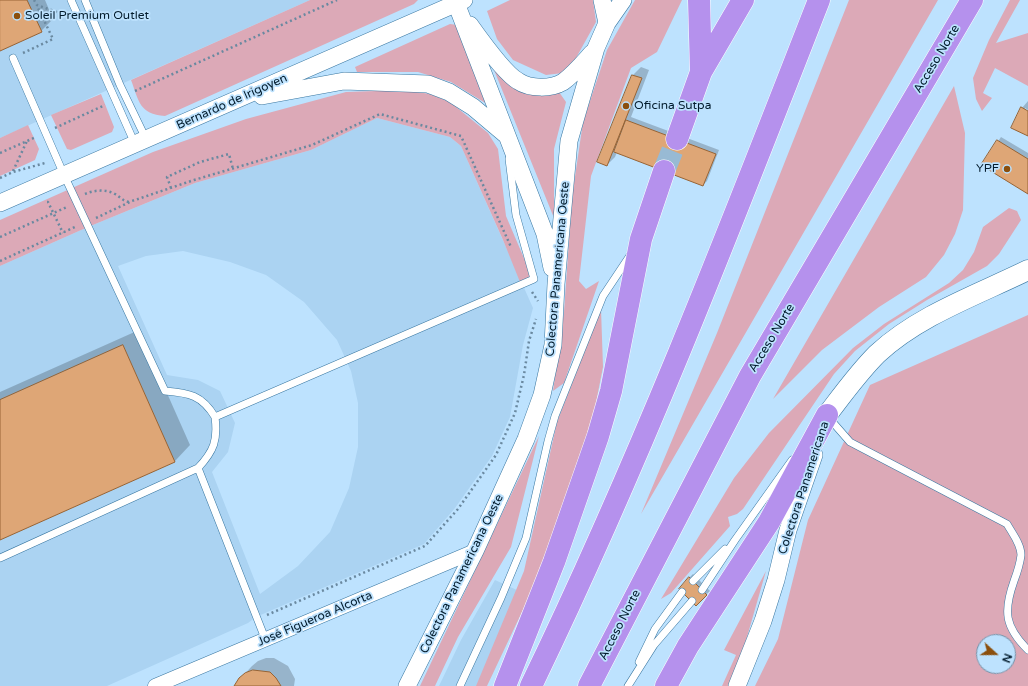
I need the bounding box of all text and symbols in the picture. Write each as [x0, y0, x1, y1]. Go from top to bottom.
place label: Soleil Premium Outlet [25, 9, 149, 23]
marker: Soleil Premium Outlet [12, 11, 22, 21]
street label: Acceso Norte [911, 22, 963, 96]
street label: Bernardo de Irigoyen [174, 71, 290, 133]
place label: Oficina Sutpa [634, 99, 711, 113]
marker: Oficina Sutpa [621, 101, 631, 111]
place label: YPF [976, 162, 999, 176]
marker: YPF [1002, 164, 1012, 174]
street label: Colectora Panamericana Oeste [543, 181, 573, 357]
street label: Acceso Norte [746, 301, 798, 375]
street label: Colectora Panamericana [776, 420, 832, 556]
street label: Colectora Panamericana Oeste [417, 492, 507, 656]
street label: Acceso Norte [596, 587, 644, 663]
street label: José Figueroa Alcorta [255, 588, 375, 650]
north arrow [976, 634, 1016, 674]
text: N [999, 652, 1014, 665]

